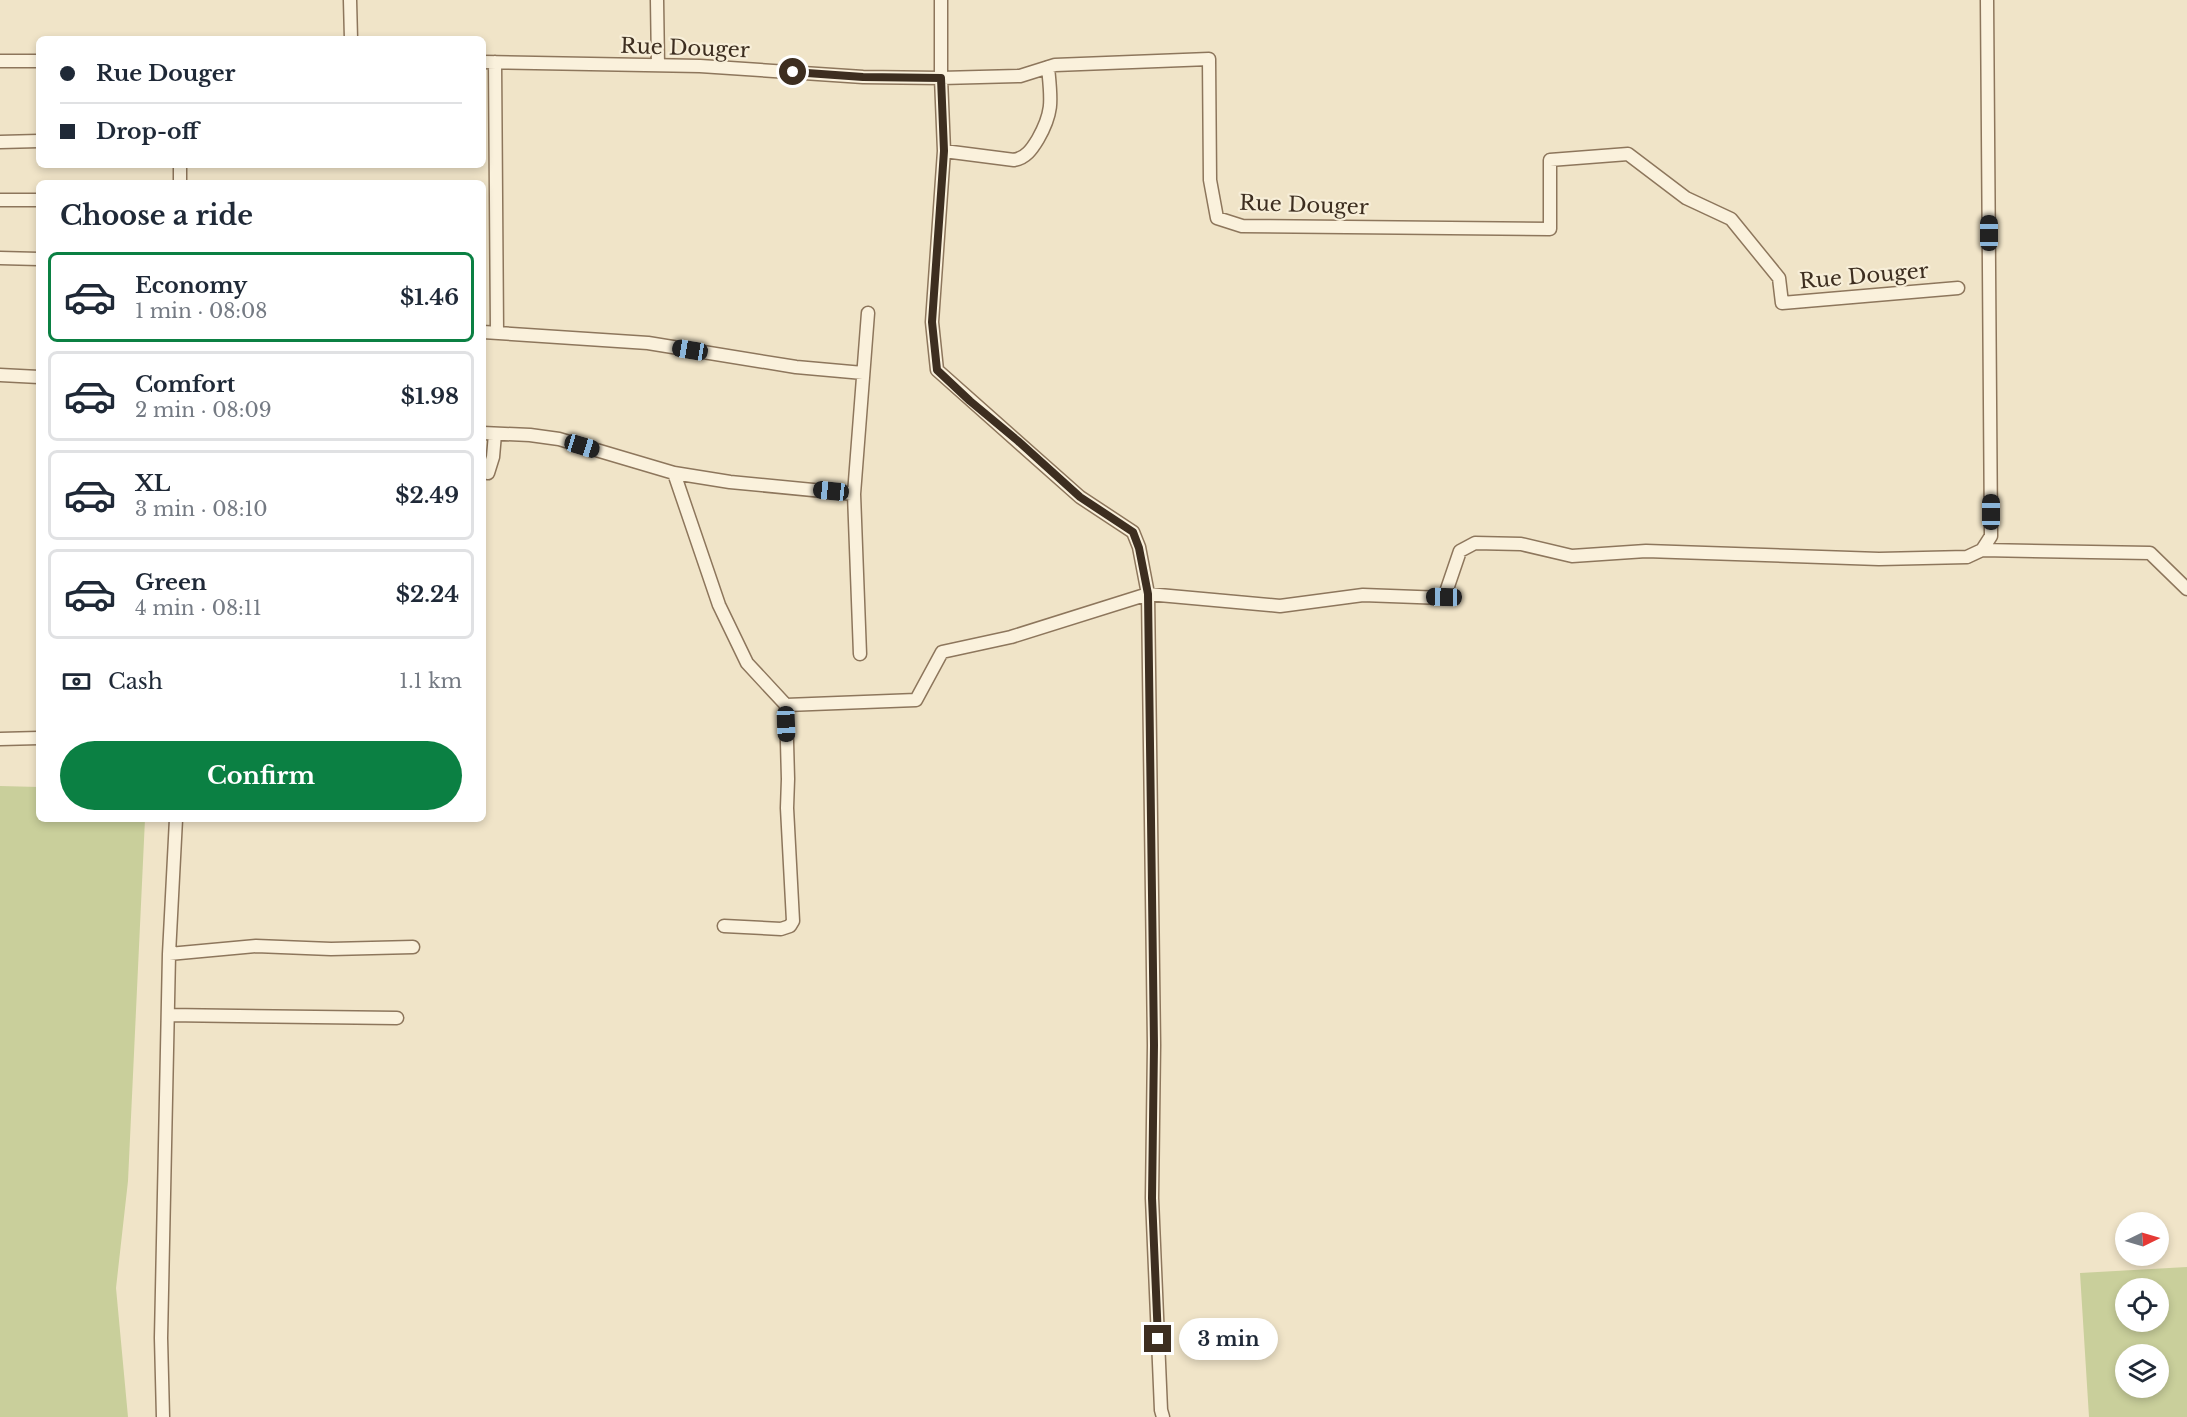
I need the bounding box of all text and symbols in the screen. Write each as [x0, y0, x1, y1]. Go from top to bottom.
street label: Rue Douger [620, 33, 750, 63]
route start [779, 58, 806, 85]
text: Rue Douger [96, 60, 235, 87]
text: Drop-off [96, 118, 198, 145]
street label: Rue Douger [1239, 190, 1369, 220]
text: Choose a ride [60, 199, 253, 232]
car [1980, 215, 1998, 251]
street label: Rue Douger [1798, 257, 1930, 295]
icon: car [63, 270, 117, 324]
text: Economy [135, 272, 247, 299]
text: $1.46 [400, 284, 459, 311]
text: 1 min · 08:08 [135, 299, 267, 323]
car [671, 338, 709, 362]
icon: car [63, 369, 117, 423]
text: Comfort [135, 371, 235, 398]
text: $1.98 [401, 383, 459, 410]
text: 2 min · 08:09 [135, 398, 272, 422]
car [562, 432, 602, 460]
icon: car [63, 468, 117, 522]
text: XL [135, 470, 170, 497]
car [812, 480, 850, 502]
text: $2.49 [395, 482, 459, 509]
car [1982, 494, 2000, 530]
text: 3 min · 08:10 [135, 497, 268, 521]
icon: car [63, 567, 117, 621]
text: Green [135, 569, 207, 596]
text: $2.24 [396, 581, 459, 608]
car [1426, 588, 1462, 606]
text: 4 min · 08:11 [135, 596, 262, 620]
icon: cash [60, 665, 93, 698]
text: Cash [108, 668, 163, 695]
text: 1.1 km [399, 669, 462, 693]
car [776, 706, 796, 742]
button: Confirm [60, 741, 462, 810]
north arrow [2115, 1212, 2169, 1266]
map controls [2115, 1212, 2169, 1398]
button: locate [2115, 1278, 2169, 1332]
callout: 3 min [1179, 1318, 1278, 1360]
route end [1144, 1325, 1171, 1352]
text: 3 min [1198, 1327, 1259, 1351]
button: layers [2115, 1344, 2169, 1398]

